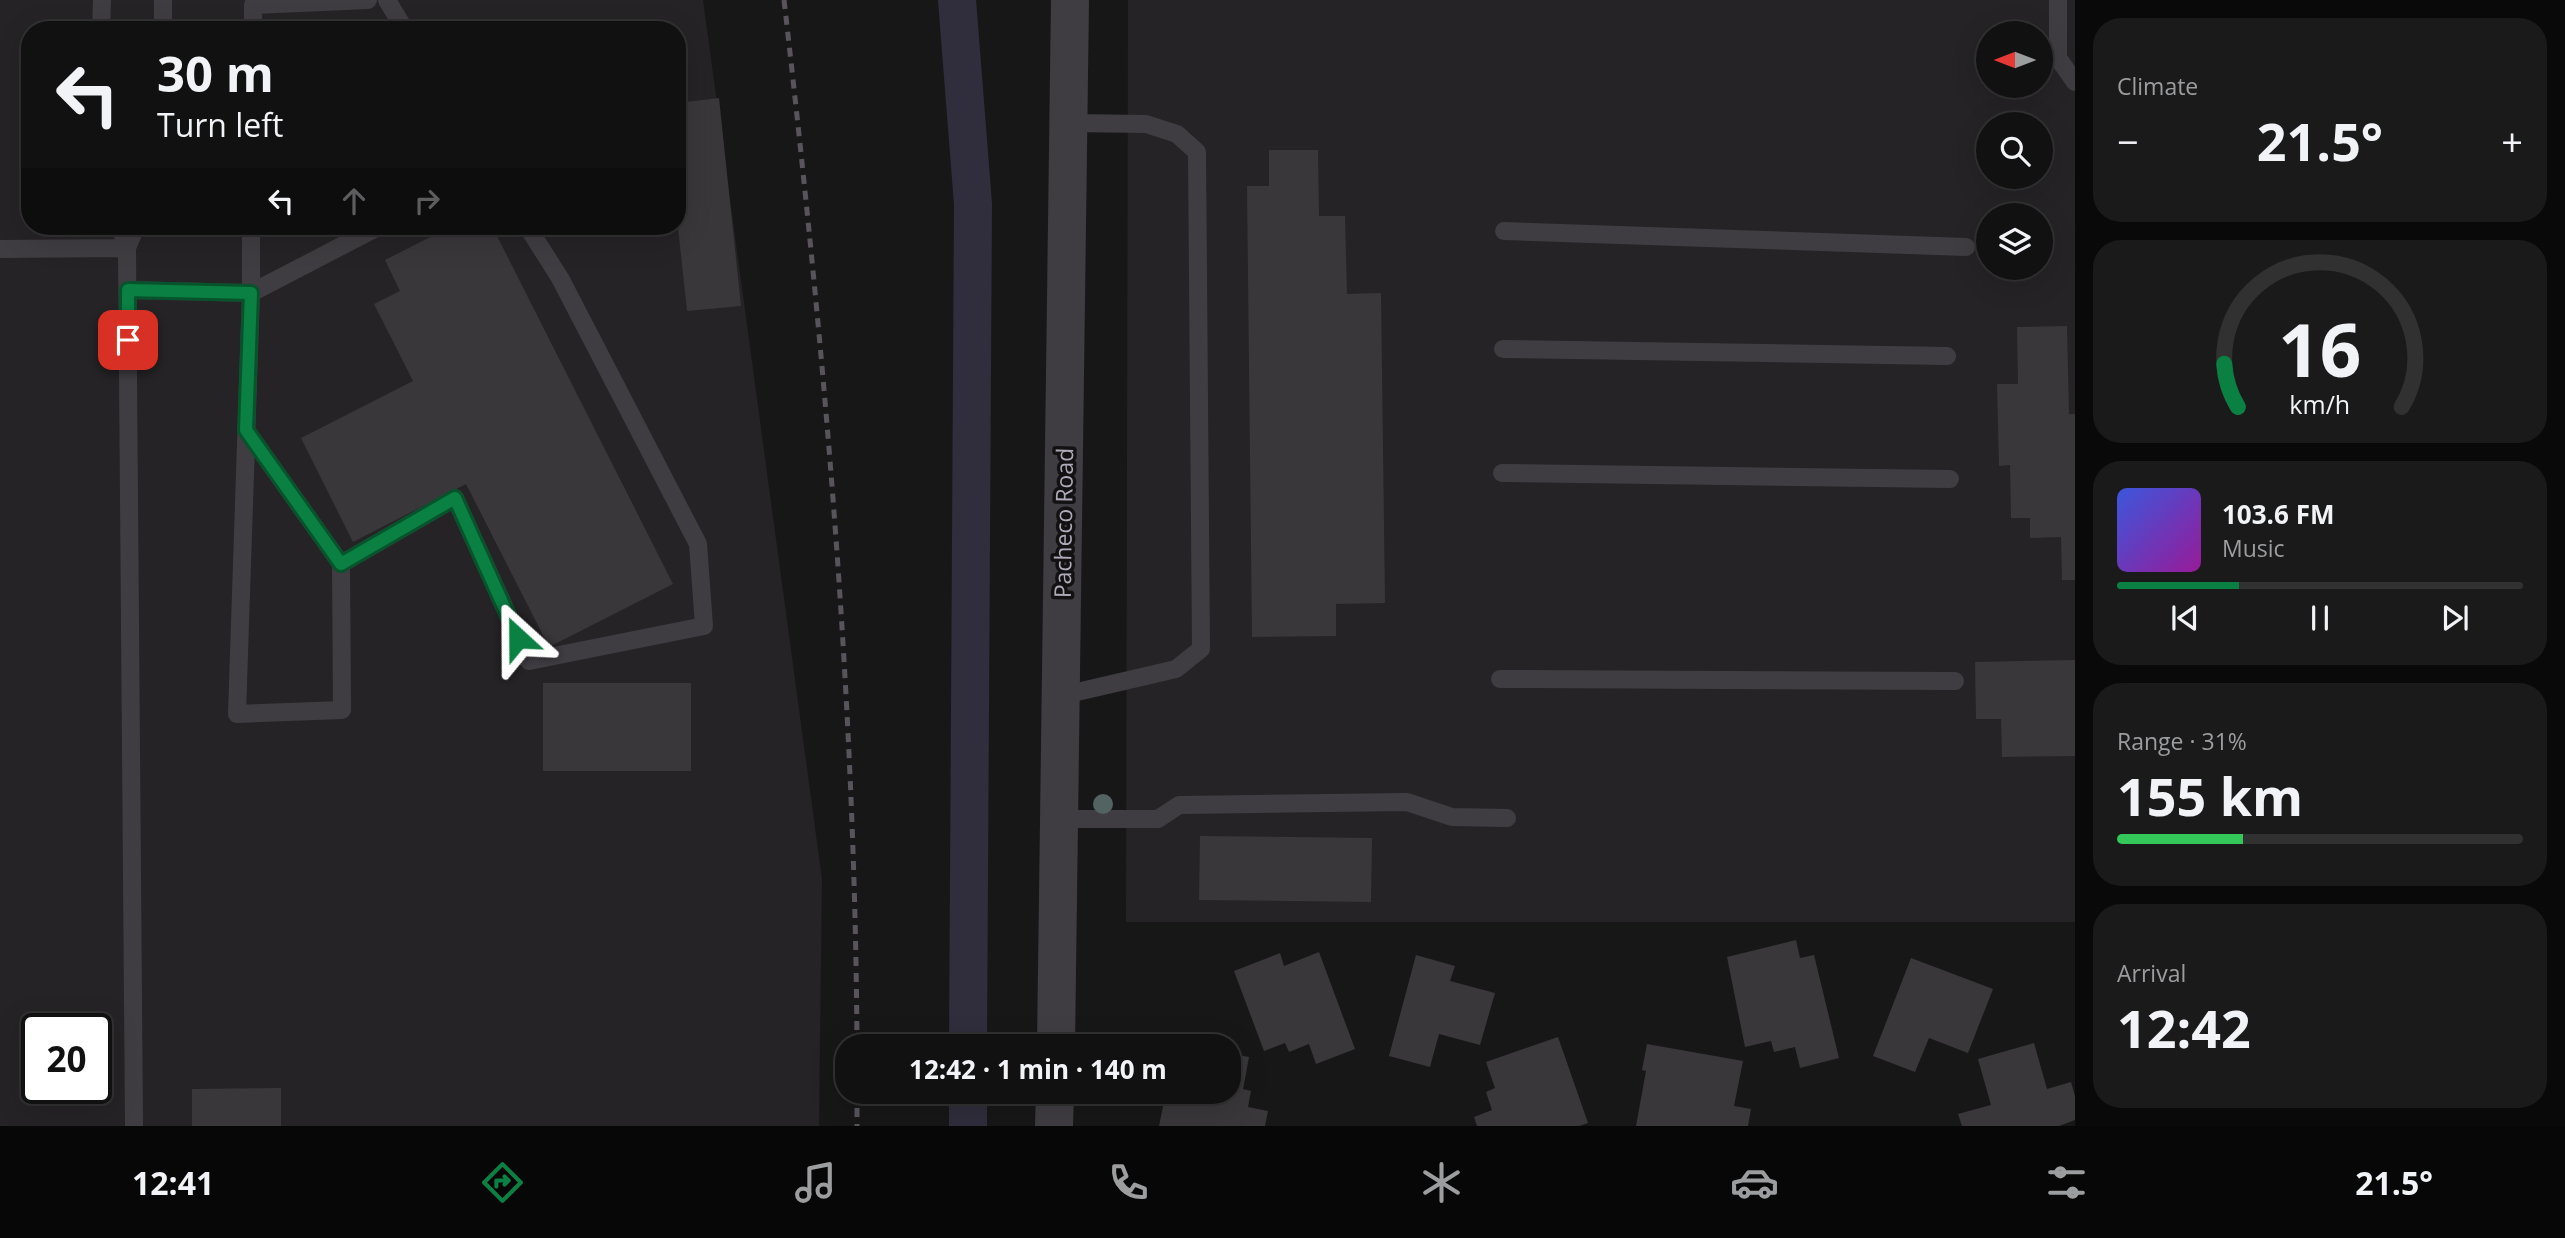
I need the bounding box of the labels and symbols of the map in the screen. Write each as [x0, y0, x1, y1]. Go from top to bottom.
north arrow [1976, 21, 2053, 98]
pin [98, 310, 158, 370]
street label: Pacheco Road [1046, 448, 1080, 598]
position arrow [481, 601, 555, 675]
speed limit sign: 20 [21, 1013, 112, 1104]

